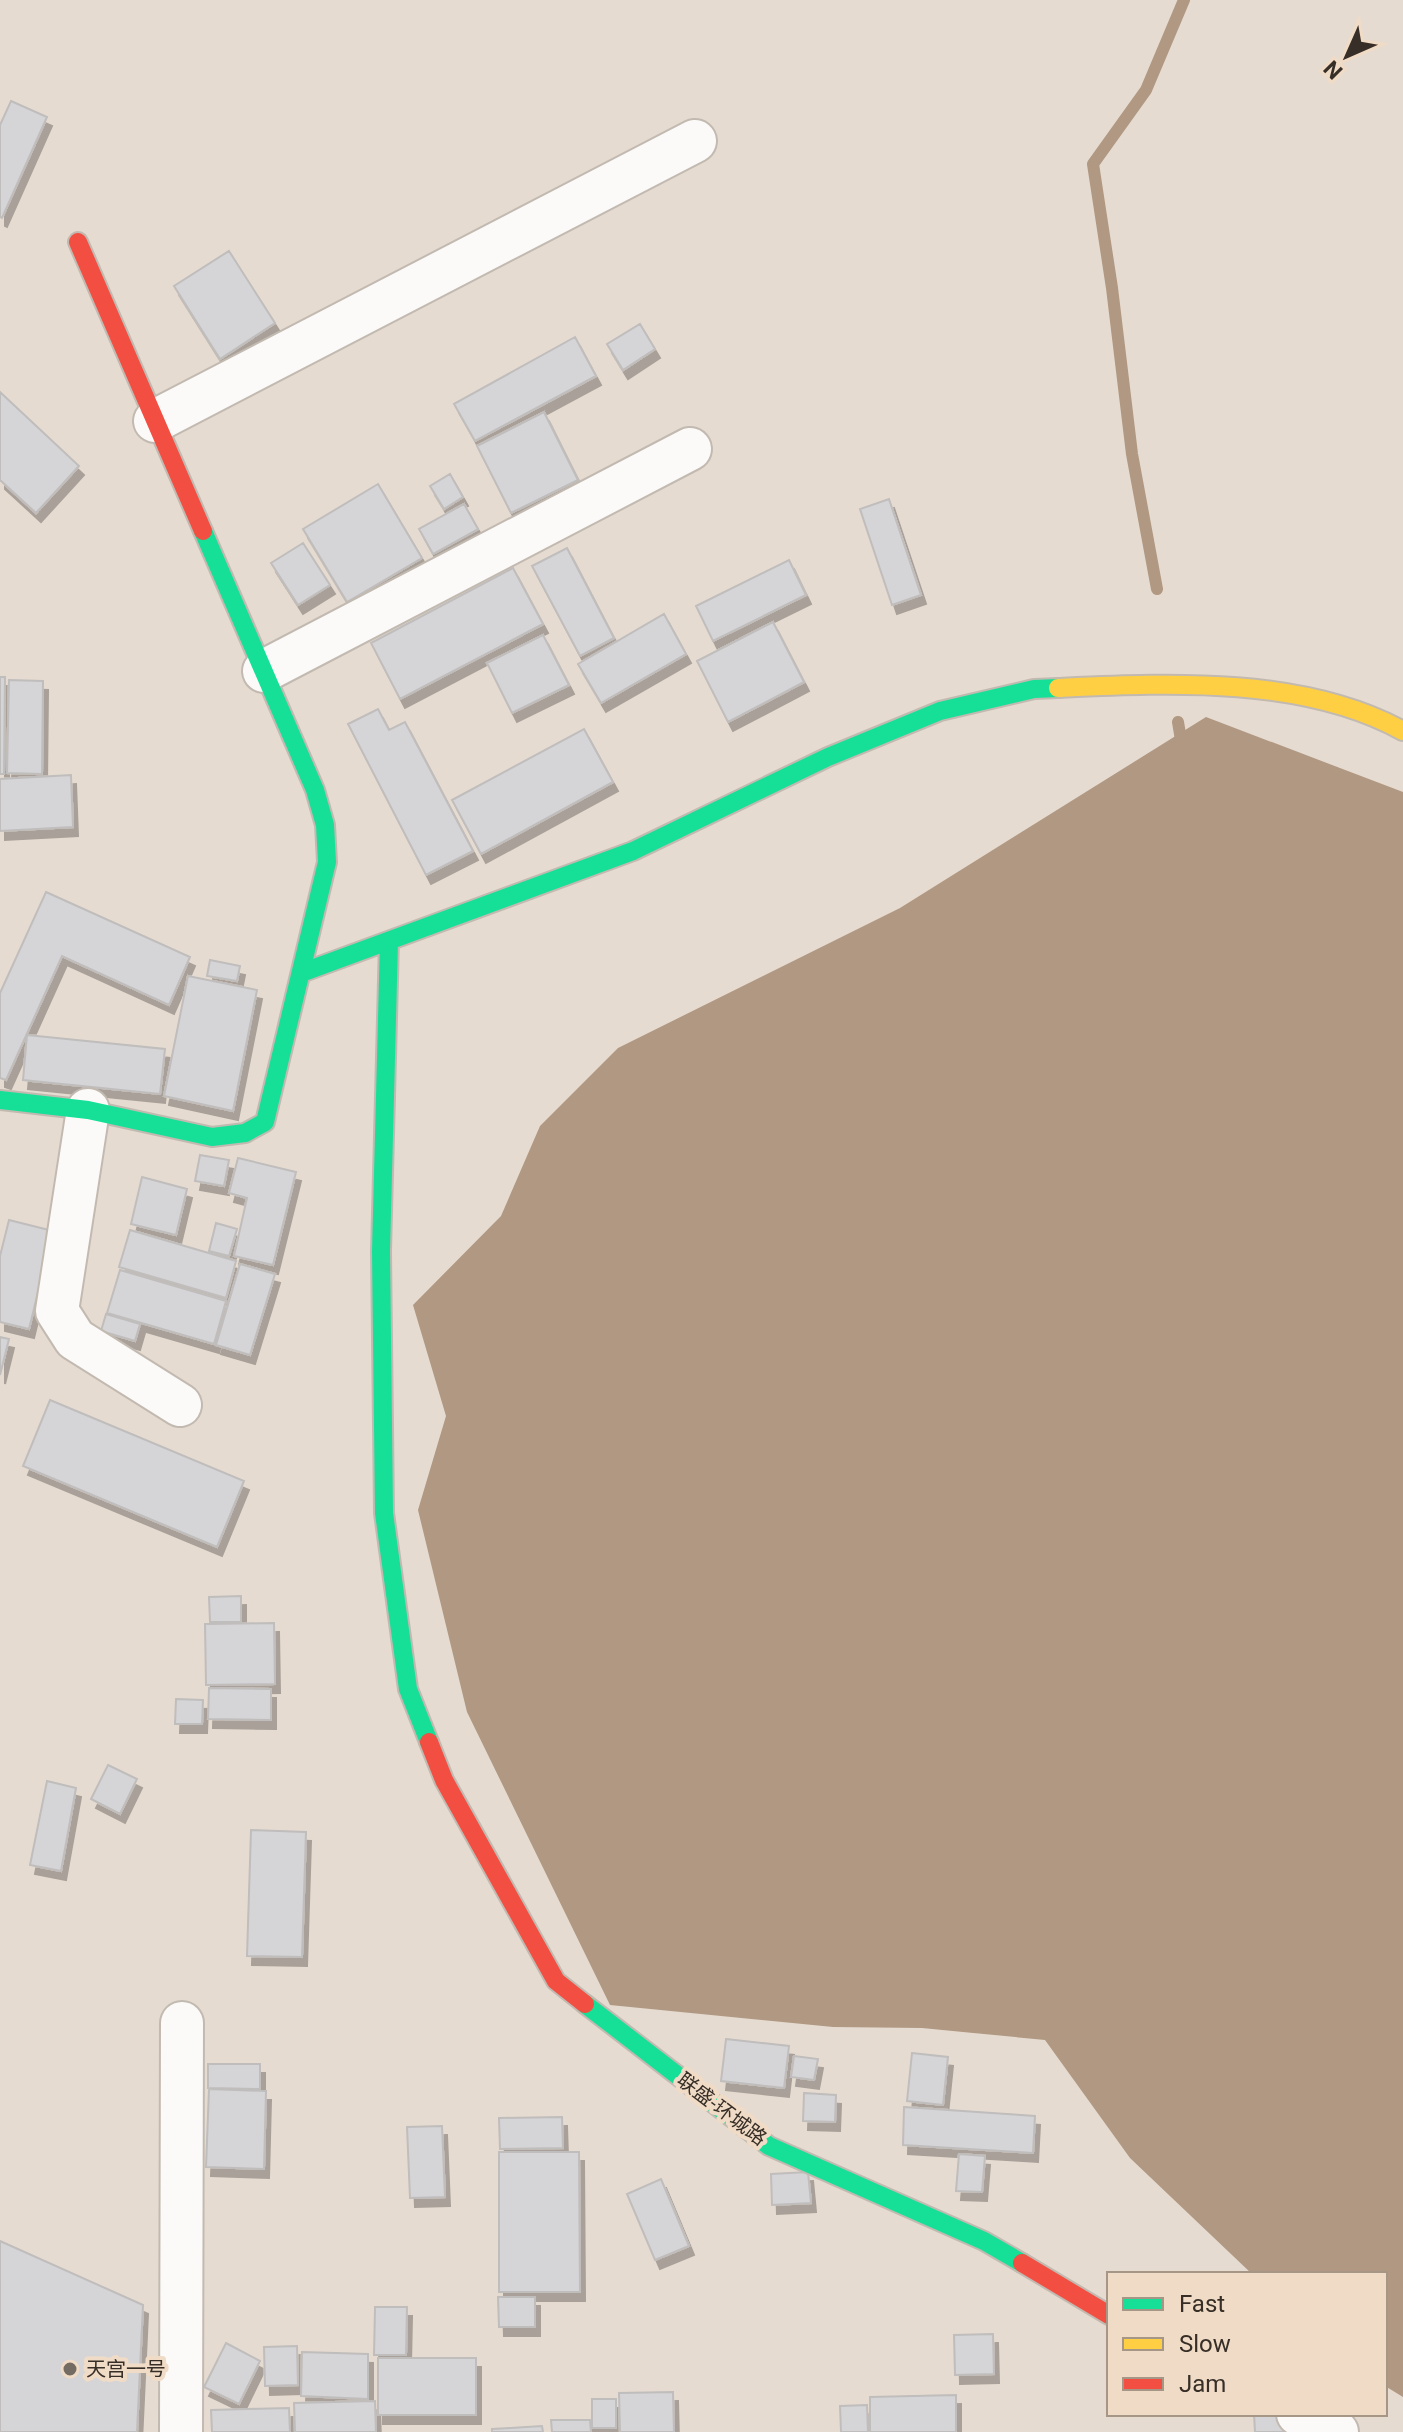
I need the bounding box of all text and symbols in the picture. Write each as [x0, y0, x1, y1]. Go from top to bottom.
north arrow [1307, 16, 1387, 96]
text: N [1319, 55, 1348, 84]
street label: 联盛-环城路 [673, 2068, 771, 2150]
legend [1107, 2272, 1387, 2416]
text: Fast [1179, 2290, 1225, 2318]
text: Slow [1179, 2330, 1231, 2358]
place label: 天宫一号 [86, 2357, 166, 2381]
marker: 天宫一号 [61, 2360, 79, 2378]
text: Jam [1179, 2370, 1226, 2398]

